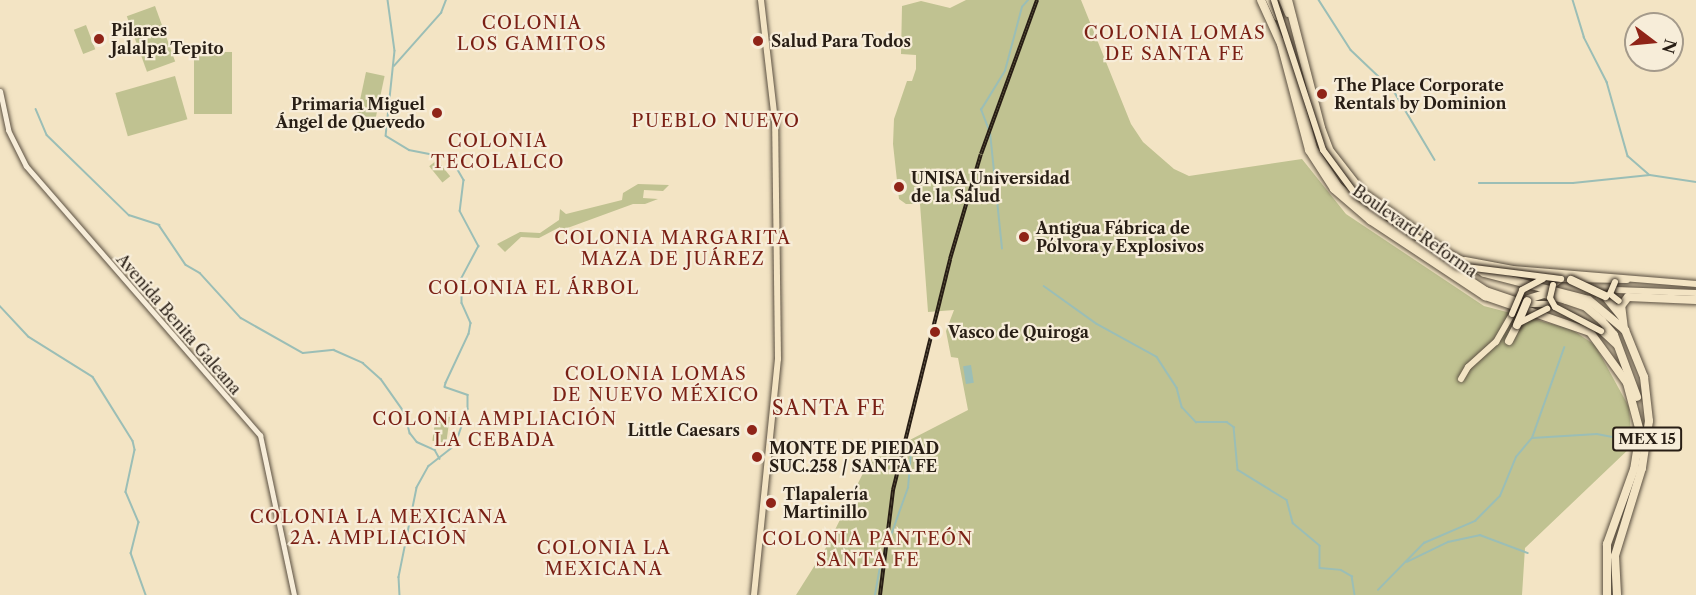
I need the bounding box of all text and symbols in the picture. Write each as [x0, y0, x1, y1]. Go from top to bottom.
north arrow [1624, 12, 1684, 72]
district label: COLONIA LOS GAMITOS [457, 13, 607, 56]
place label: Pilares Jalalpa Tepito [111, 20, 224, 58]
district label: COLONIA LOMAS DE SANTA FE [1083, 23, 1267, 66]
place label: Salud Para Todos [771, 31, 912, 51]
marker: Pilares Jalalpa Tepito [92, 32, 106, 46]
marker: Salud Para Todos [749, 32, 767, 50]
text: N [1658, 37, 1681, 56]
place label: The Place Corporate Rentals by Dominion [1334, 75, 1507, 113]
marker: The Place Corporate Rentals by Dominion [1315, 87, 1329, 101]
place label: Primaria Miguel Ángel de Quevedo [276, 94, 425, 132]
marker: Primaria Miguel Ángel de Quevedo [430, 106, 444, 120]
district label: PUEBLO NUEVO [632, 110, 800, 132]
district label: COLONIA TECOLALCO [431, 131, 565, 174]
place label: UNISA Universidad de la Salud [911, 168, 1071, 206]
marker: UNISA Universidad de la Salud [892, 180, 906, 194]
street label: Boulevard Reforma [1349, 181, 1481, 281]
place label: Antigua Fábrica de Pólvora y Explosivos [1036, 218, 1205, 256]
district label: COLONIA MARGARITA MAZA DE JUÁREZ [554, 228, 792, 270]
marker: Antigua Fábrica de Pólvora y Explosivos [1017, 230, 1031, 244]
street label: Avenida Benita Galeana [112, 250, 246, 398]
district label: COLONIA EL ÁRBOL [427, 277, 641, 299]
place label: Vasco de Quiroga [948, 322, 1089, 342]
marker: Vasco de Quiroga [926, 323, 944, 341]
district label: COLONIA LOMAS DE NUEVO MÉXICO [552, 364, 760, 406]
district label: SANTA FE [771, 396, 887, 420]
district label: COLONIA AMPLIACIÓN LA CEBADA [372, 409, 618, 452]
place label: Little Caesars [628, 420, 740, 440]
marker: Little Caesars [745, 423, 759, 437]
road number: MEX 15 [1611, 427, 1683, 451]
place label: MONTE DE PIEDAD SUC.258 / SANTA FE [769, 438, 939, 476]
marker: MONTE DE PIEDAD SUC.258 / SANTA FE [750, 450, 764, 464]
place label: Tlapalería Martinillo [783, 484, 868, 522]
marker: Tlapalería Martinillo [764, 496, 778, 510]
district label: COLONIA LA MEXICANA 2A. AMPLIACIÓN [249, 507, 509, 550]
district label: COLONIA PANTEÓN SANTA FE [762, 529, 974, 572]
district label: COLONIA LA MEXICANA [536, 538, 672, 580]

